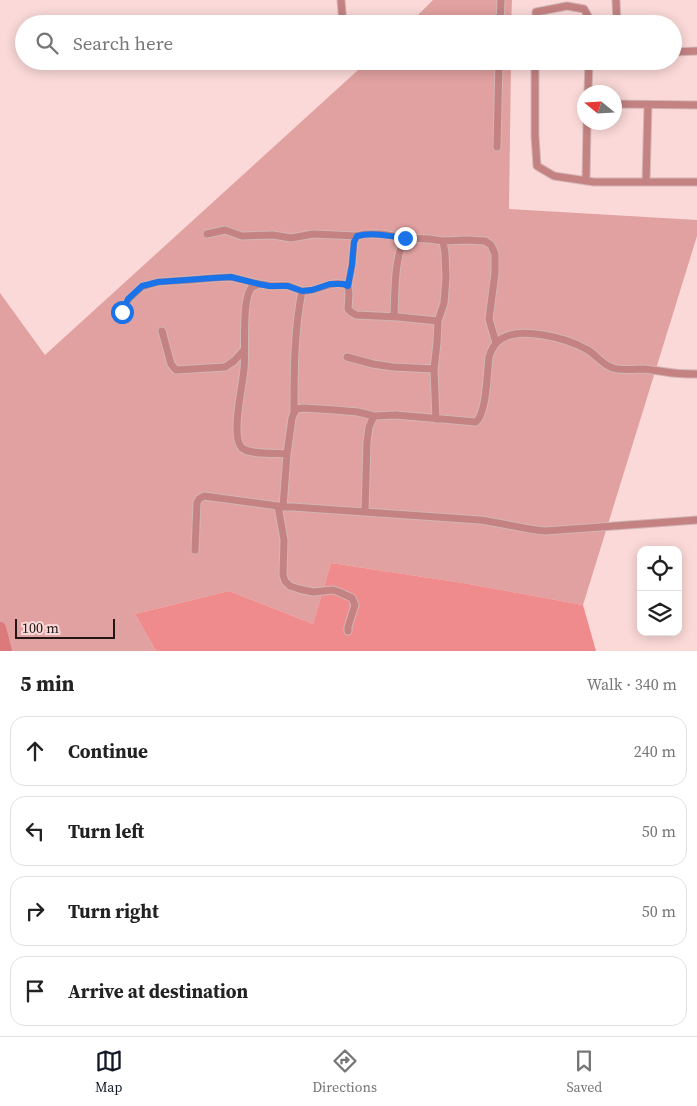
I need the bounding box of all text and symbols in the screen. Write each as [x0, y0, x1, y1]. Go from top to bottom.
search box [15, 15, 682, 70]
icon: search [33, 29, 61, 57]
text: Search here [73, 30, 173, 56]
north arrow [577, 85, 622, 130]
route end [394, 227, 417, 250]
route start [111, 301, 134, 324]
map controls [637, 546, 682, 636]
button: locate [637, 546, 682, 591]
button: layers [637, 591, 682, 636]
scale bar [15, 616, 115, 639]
text: 100 m [22, 618, 59, 638]
text: 5 min [20, 669, 75, 698]
text: Walk · 340 m [587, 673, 677, 695]
icon: ahead [21, 737, 49, 765]
text: Continue [68, 738, 148, 764]
text: 240 m [634, 740, 676, 762]
icon: left [21, 817, 49, 845]
text: Turn left [68, 818, 144, 844]
text: 50 m [642, 820, 676, 842]
icon: right [21, 897, 49, 925]
text: Turn right [68, 898, 159, 924]
text: 50 m [642, 900, 676, 922]
icon: arrive [21, 977, 49, 1005]
text: Arrive at destination [68, 978, 248, 1004]
tab: Map [95, 1047, 123, 1097]
tab: Directions [312, 1047, 377, 1097]
tab: Saved [566, 1047, 602, 1097]

